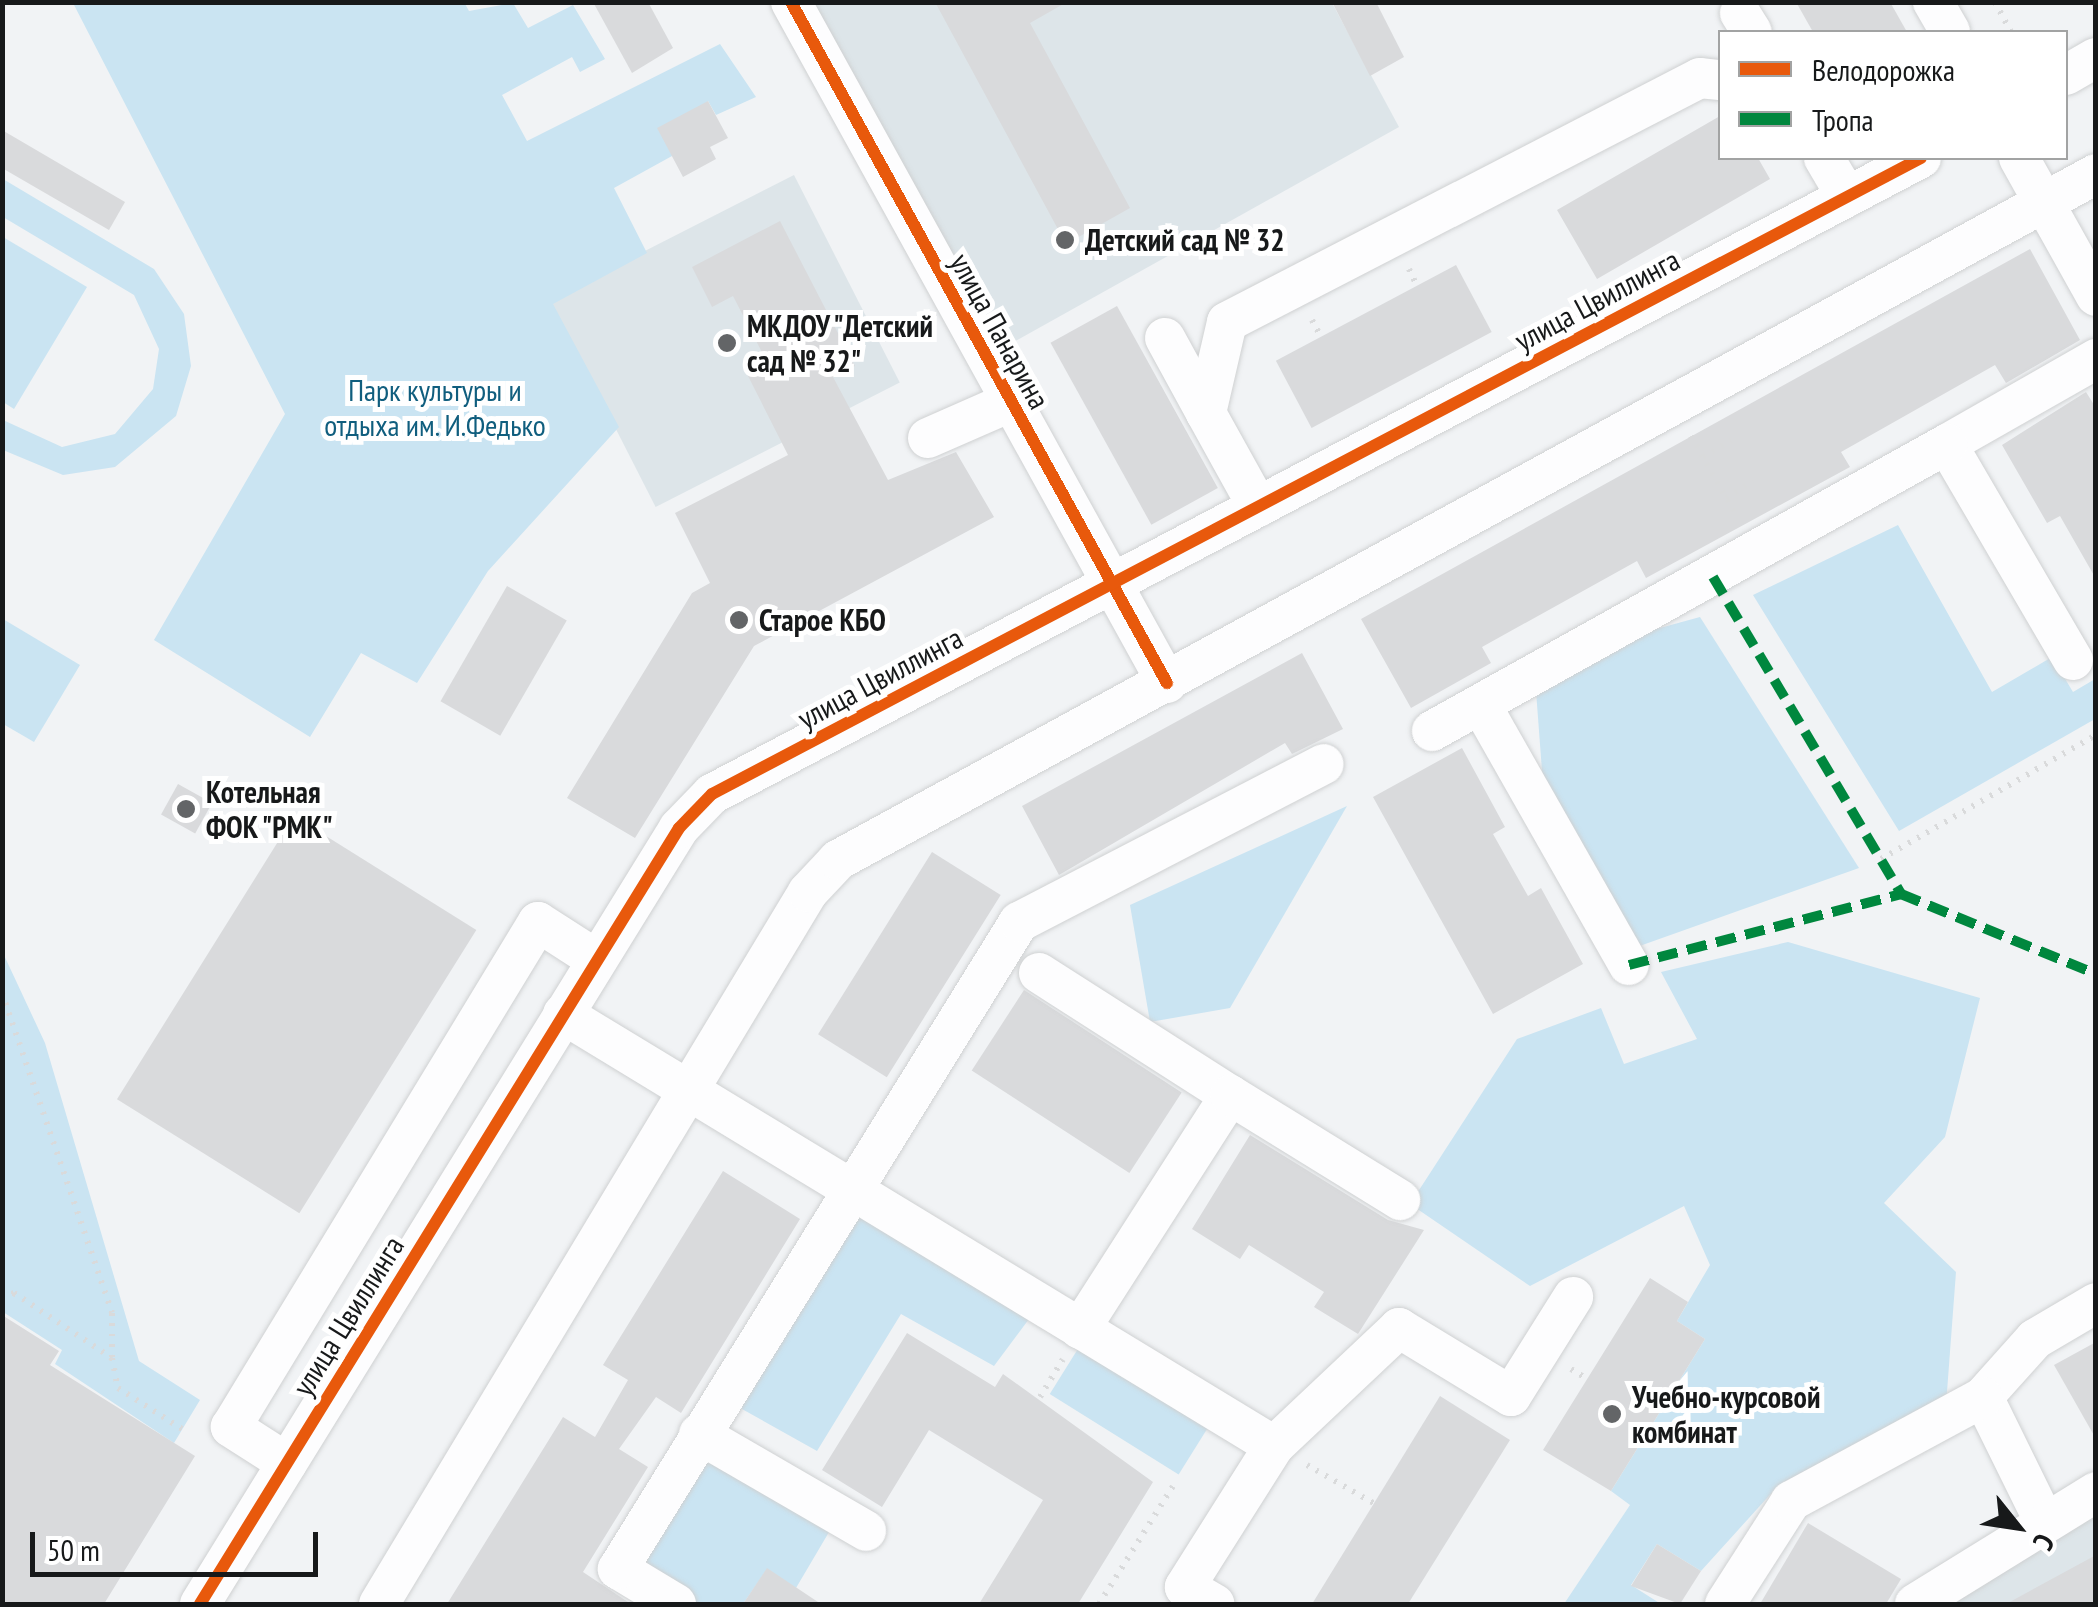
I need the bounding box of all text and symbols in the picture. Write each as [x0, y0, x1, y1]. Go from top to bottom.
legend [1718, 30, 2068, 160]
text: Велодорожка [1812, 50, 1955, 89]
text: Тропа [1812, 100, 1874, 139]
place label: Детский сад № 32 [1085, 222, 1285, 258]
marker: Детский сад № 32 [1054, 229, 1076, 251]
street label: улица Цвиллинга [1509, 242, 1685, 358]
street label: улица Панарина [943, 247, 1057, 415]
place label: МКДОУ "Детский сад № 32" [747, 308, 936, 378]
marker: МКДОУ "Детский сад № 32" [716, 332, 738, 354]
park label: Парк культуры и отдыха им. И.Федько [323, 372, 547, 442]
place label: Старое КБО [759, 602, 886, 638]
marker: Старое КБО [728, 609, 750, 631]
street label: улица Цвиллинга [792, 620, 968, 736]
place label: Котельная ФОК "РМК" [206, 774, 335, 844]
marker: Котельная ФОК "РМК" [175, 798, 197, 820]
street label: улица Цвиллинга [285, 1230, 411, 1402]
place label: Учебно-курсовой комбинат [1632, 1379, 1820, 1450]
marker: Учебно-курсовой комбинат [1601, 1403, 1623, 1425]
north arrow [1968, 1477, 2068, 1577]
scale bar [35, 1512, 322, 1574]
text: С [2025, 1527, 2064, 1557]
text: 50 m [47, 1530, 100, 1569]

